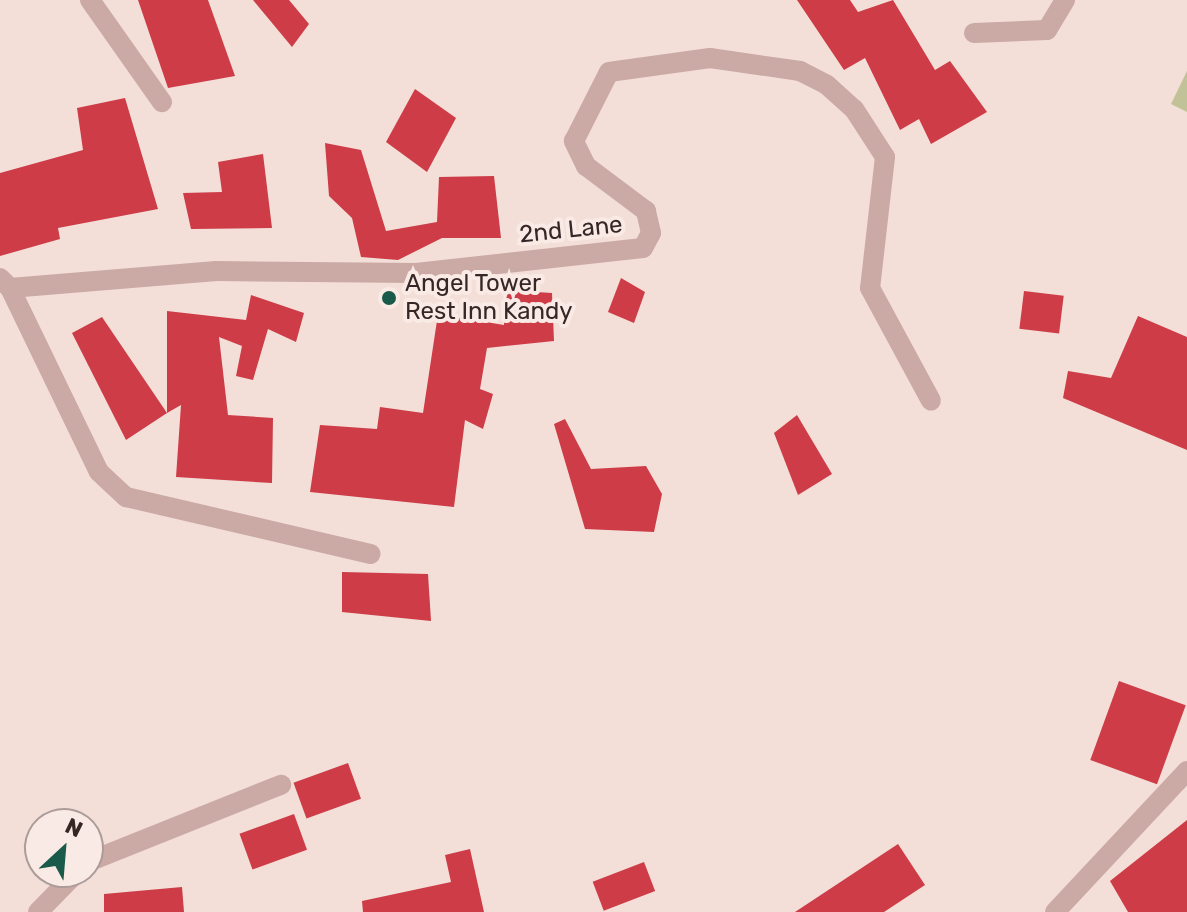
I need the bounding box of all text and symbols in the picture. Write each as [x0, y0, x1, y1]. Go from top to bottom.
street label: 2nd Lane [518, 210, 624, 250]
place label: Angel Tower Rest Inn Kandy [405, 270, 573, 326]
marker: Angel Tower Rest Inn Kandy [380, 289, 398, 307]
north arrow [24, 808, 104, 888]
text: N [61, 812, 87, 843]

